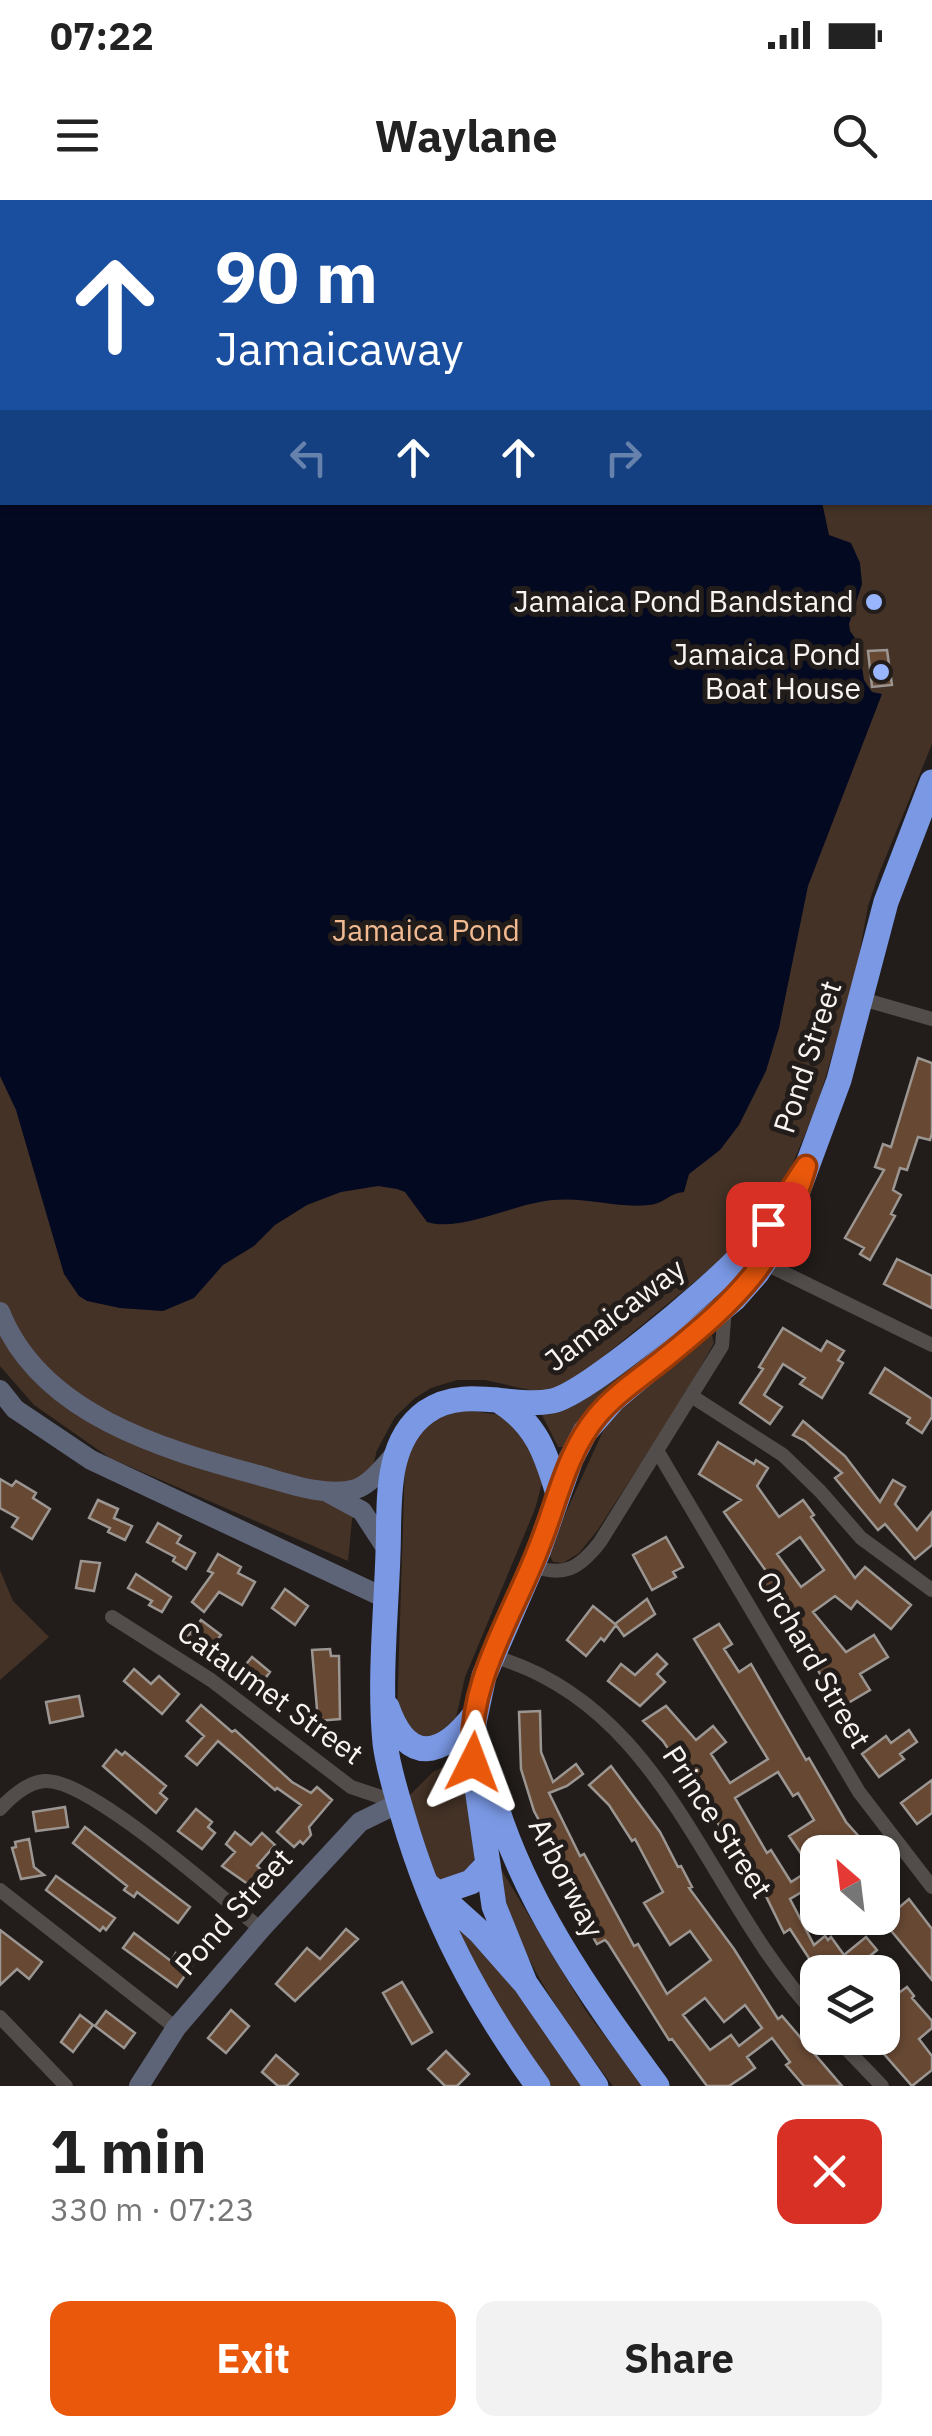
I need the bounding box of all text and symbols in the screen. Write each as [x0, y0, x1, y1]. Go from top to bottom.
text: 07:22 [50, 11, 154, 60]
text: Waylane [374, 106, 558, 164]
icon: menu [50, 108, 105, 163]
icon: search [827, 108, 882, 163]
text: 90 m [215, 231, 378, 322]
icon: ahead [50, 240, 180, 370]
text: Jamaicaway [215, 319, 464, 377]
icon: left [281, 430, 336, 485]
icon: ahead [386, 430, 441, 485]
icon: ahead [491, 430, 546, 485]
icon: right [596, 430, 651, 485]
place label: Jamaica Pond Bandstand [513, 581, 854, 620]
marker: Jamaica Pond Bandstand [863, 591, 885, 613]
place label: Jamaica Pond Boat House [673, 634, 861, 707]
marker: Jamaica Pond Boat House [870, 661, 892, 683]
park label: Jamaica Pond [332, 910, 520, 949]
street label: Pond Street [764, 975, 850, 1138]
pin [726, 1182, 811, 1267]
icon: arrive [741, 1197, 796, 1252]
street label: Jamaicaway [536, 1248, 692, 1379]
street label: Orchard Street [748, 1564, 881, 1755]
street label: Cataumet Street [170, 1611, 372, 1772]
position arrow [421, 1710, 525, 1814]
street label: Prince Street [654, 1738, 782, 1905]
street label: Arborway [521, 1811, 614, 1944]
north arrow [800, 1835, 900, 1935]
map controls [800, 1835, 900, 2055]
street label: Pond Street [165, 1839, 300, 1983]
button: layers [800, 1955, 900, 2055]
text: 1 min [50, 2111, 207, 2190]
button: close [777, 2119, 882, 2224]
text: 330 m · 07:23 [50, 2188, 255, 2230]
button: Exit [50, 2301, 456, 2416]
button: Share [476, 2301, 882, 2416]

